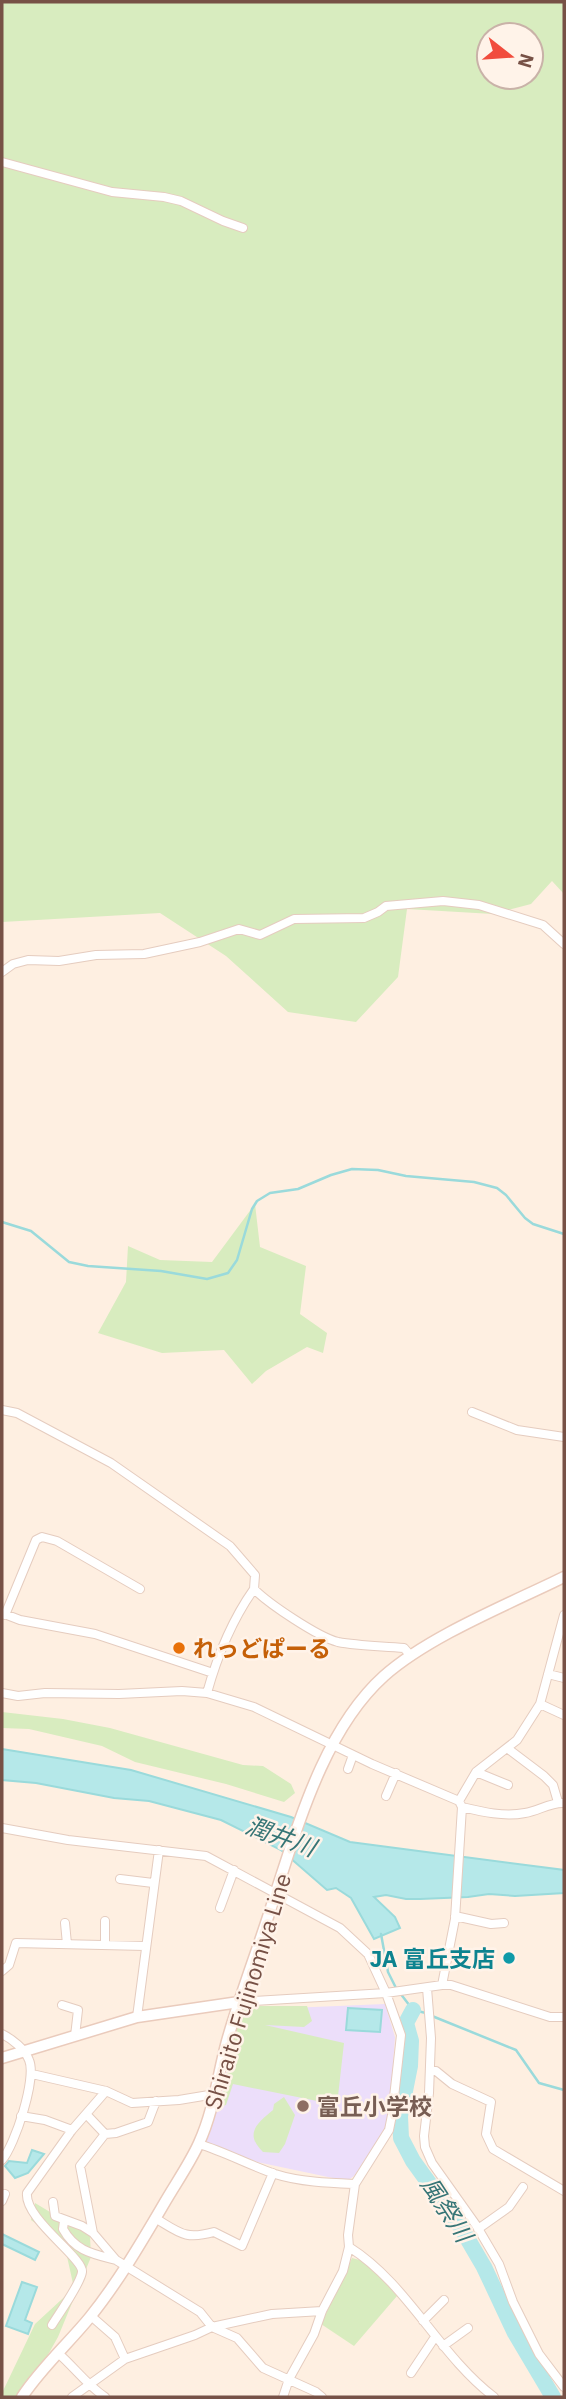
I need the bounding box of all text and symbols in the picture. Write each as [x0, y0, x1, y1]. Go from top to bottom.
north arrow [475, 21, 545, 91]
text: N [513, 51, 540, 71]
place label: れっどぱーる [193, 1633, 331, 1663]
marker: れっどぱーる [171, 1640, 187, 1656]
water label: 潤井川 [242, 1809, 323, 1864]
street label: Shiraito Fujinomiya Line [197, 1869, 297, 2113]
place label: JA 富丘支店 [369, 1943, 495, 1973]
marker: JA 富丘支店 [501, 1950, 517, 1966]
place label: 富丘小学校 [317, 2091, 432, 2121]
marker: 富丘小学校 [295, 2098, 311, 2114]
water label: 風祭川 [414, 2170, 482, 2250]

